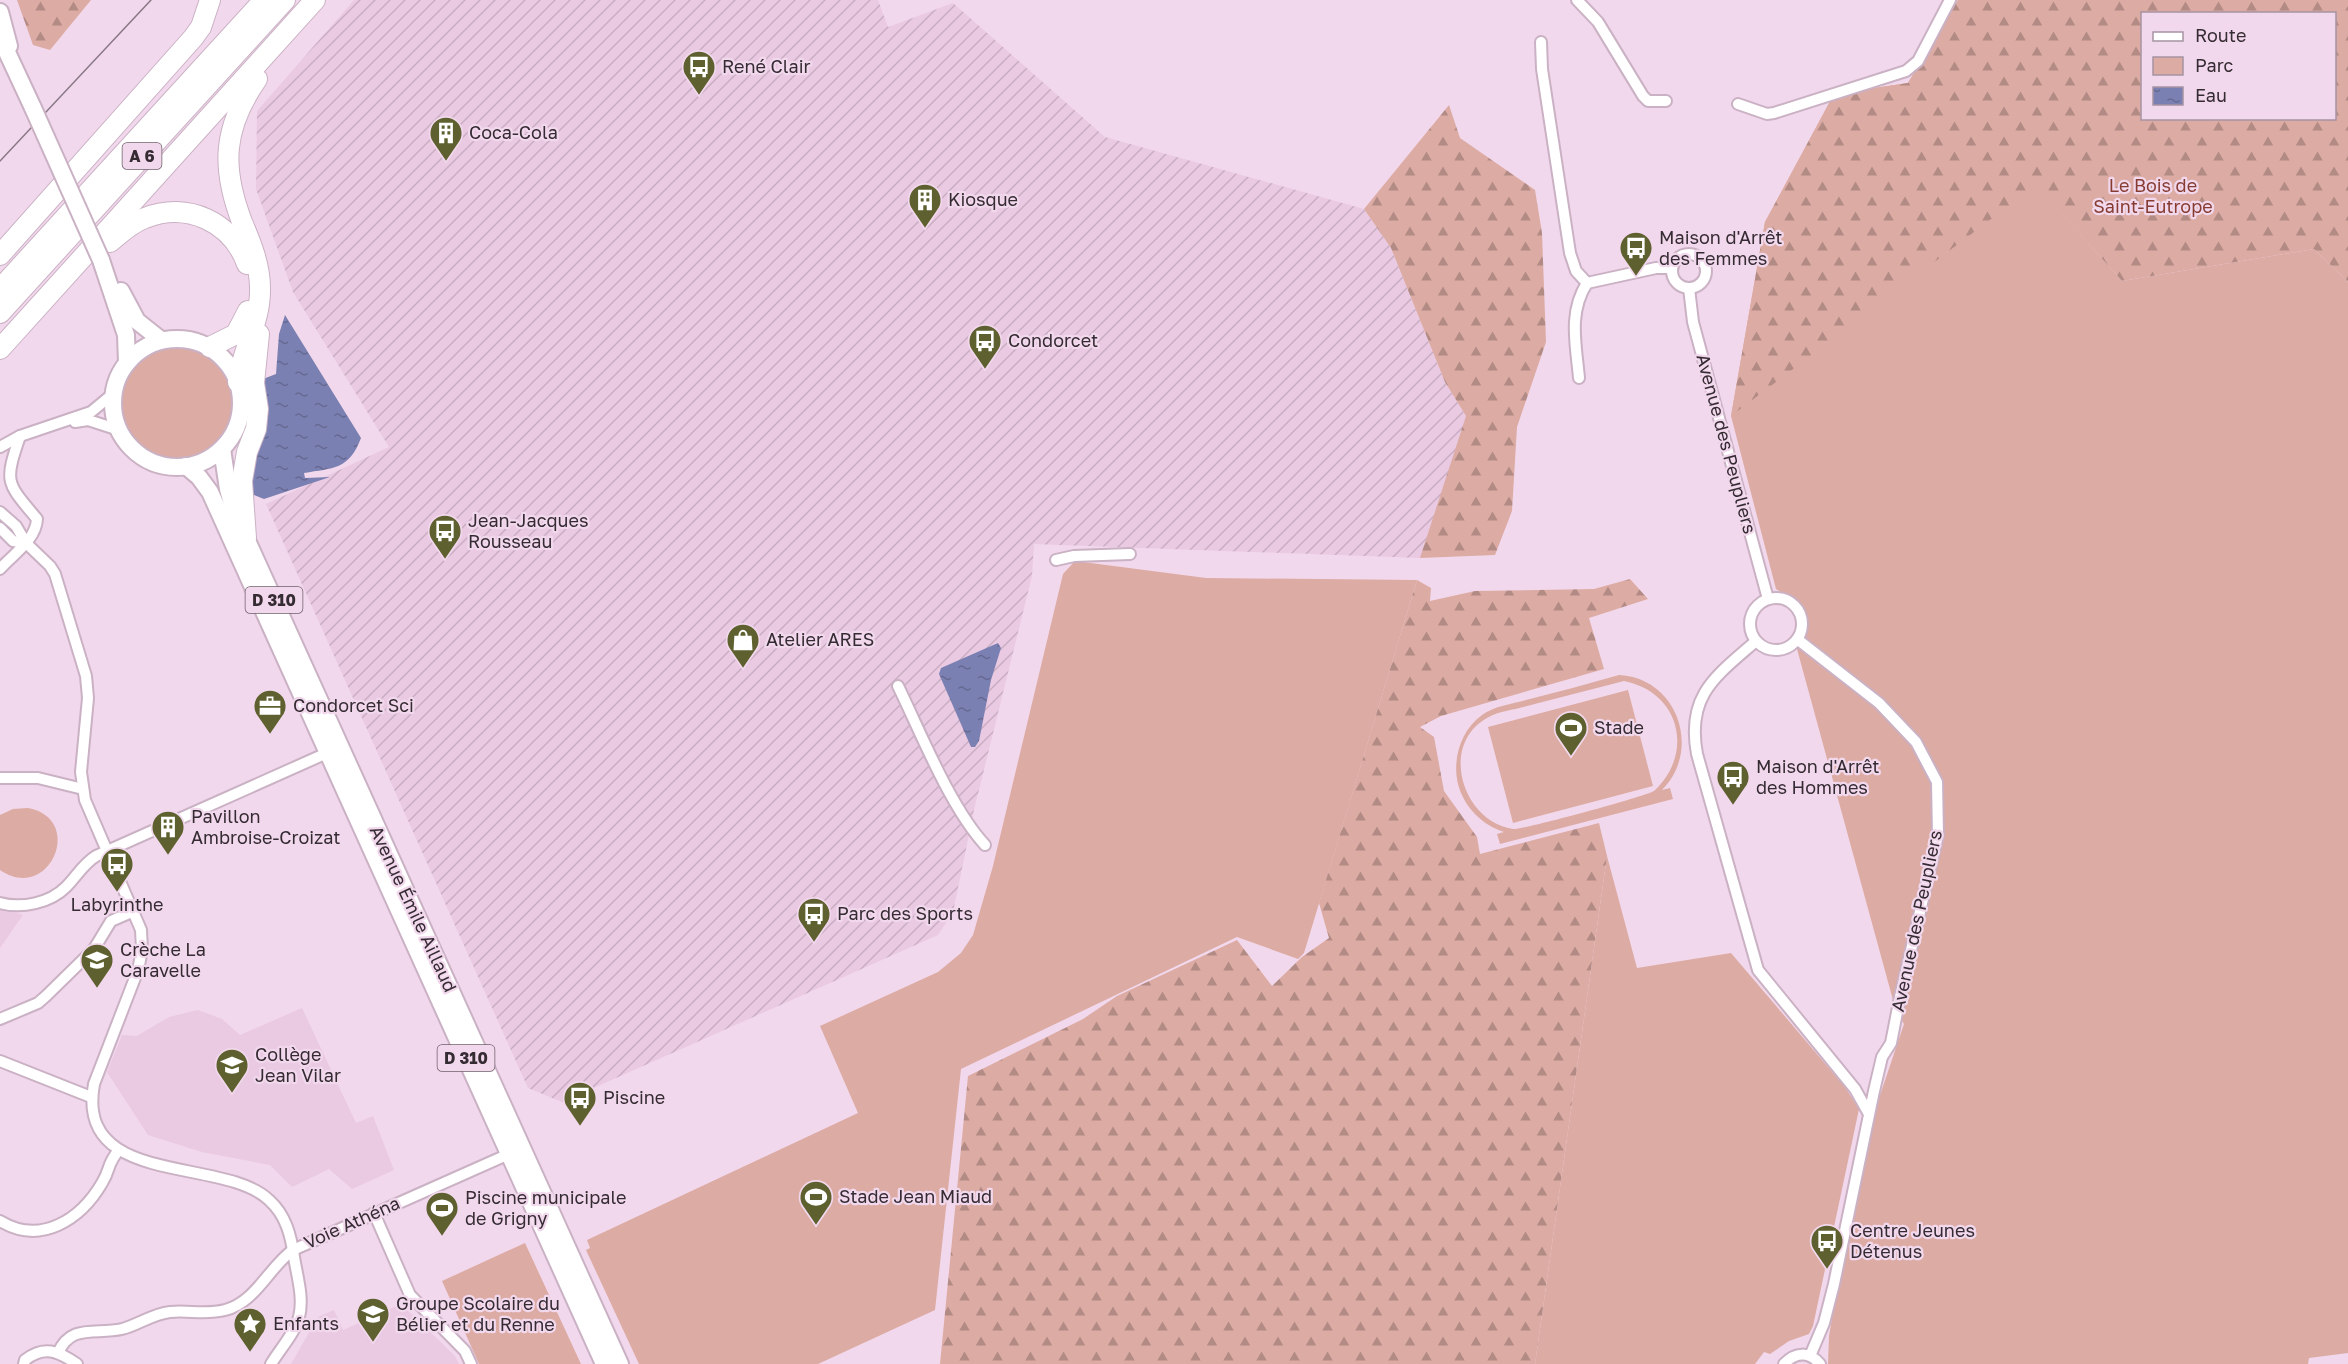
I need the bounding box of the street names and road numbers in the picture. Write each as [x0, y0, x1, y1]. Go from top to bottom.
road number: A 6 [122, 143, 162, 169]
street label: Avenue des Peupliers [1692, 351, 1762, 536]
road number: D 310 [246, 587, 302, 613]
street label: Avenue Émile Aillaud [366, 822, 462, 995]
street label: Avenue des Peupliers [1886, 828, 1946, 1014]
road number: D 310 [438, 1045, 494, 1071]
street label: Voie Athéna [300, 1191, 403, 1253]

